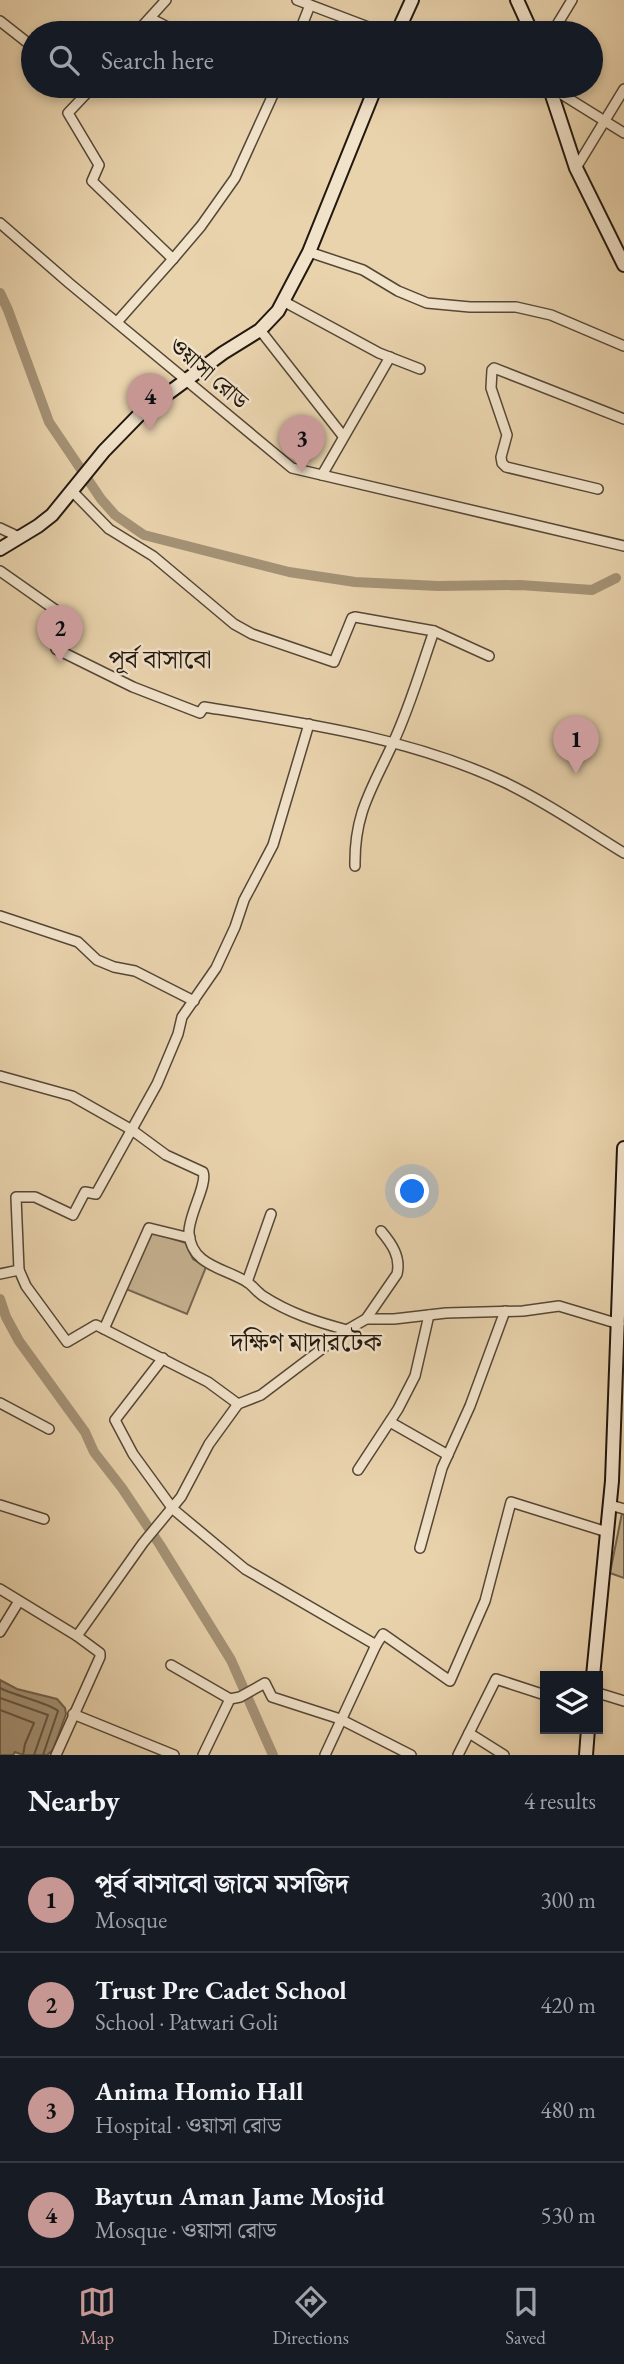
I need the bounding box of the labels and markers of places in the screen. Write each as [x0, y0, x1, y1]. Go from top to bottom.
pin: 4 [127, 373, 173, 431]
pin: 3 [279, 415, 325, 473]
pin: 2 [37, 605, 83, 663]
pin: 1 [553, 716, 599, 774]

